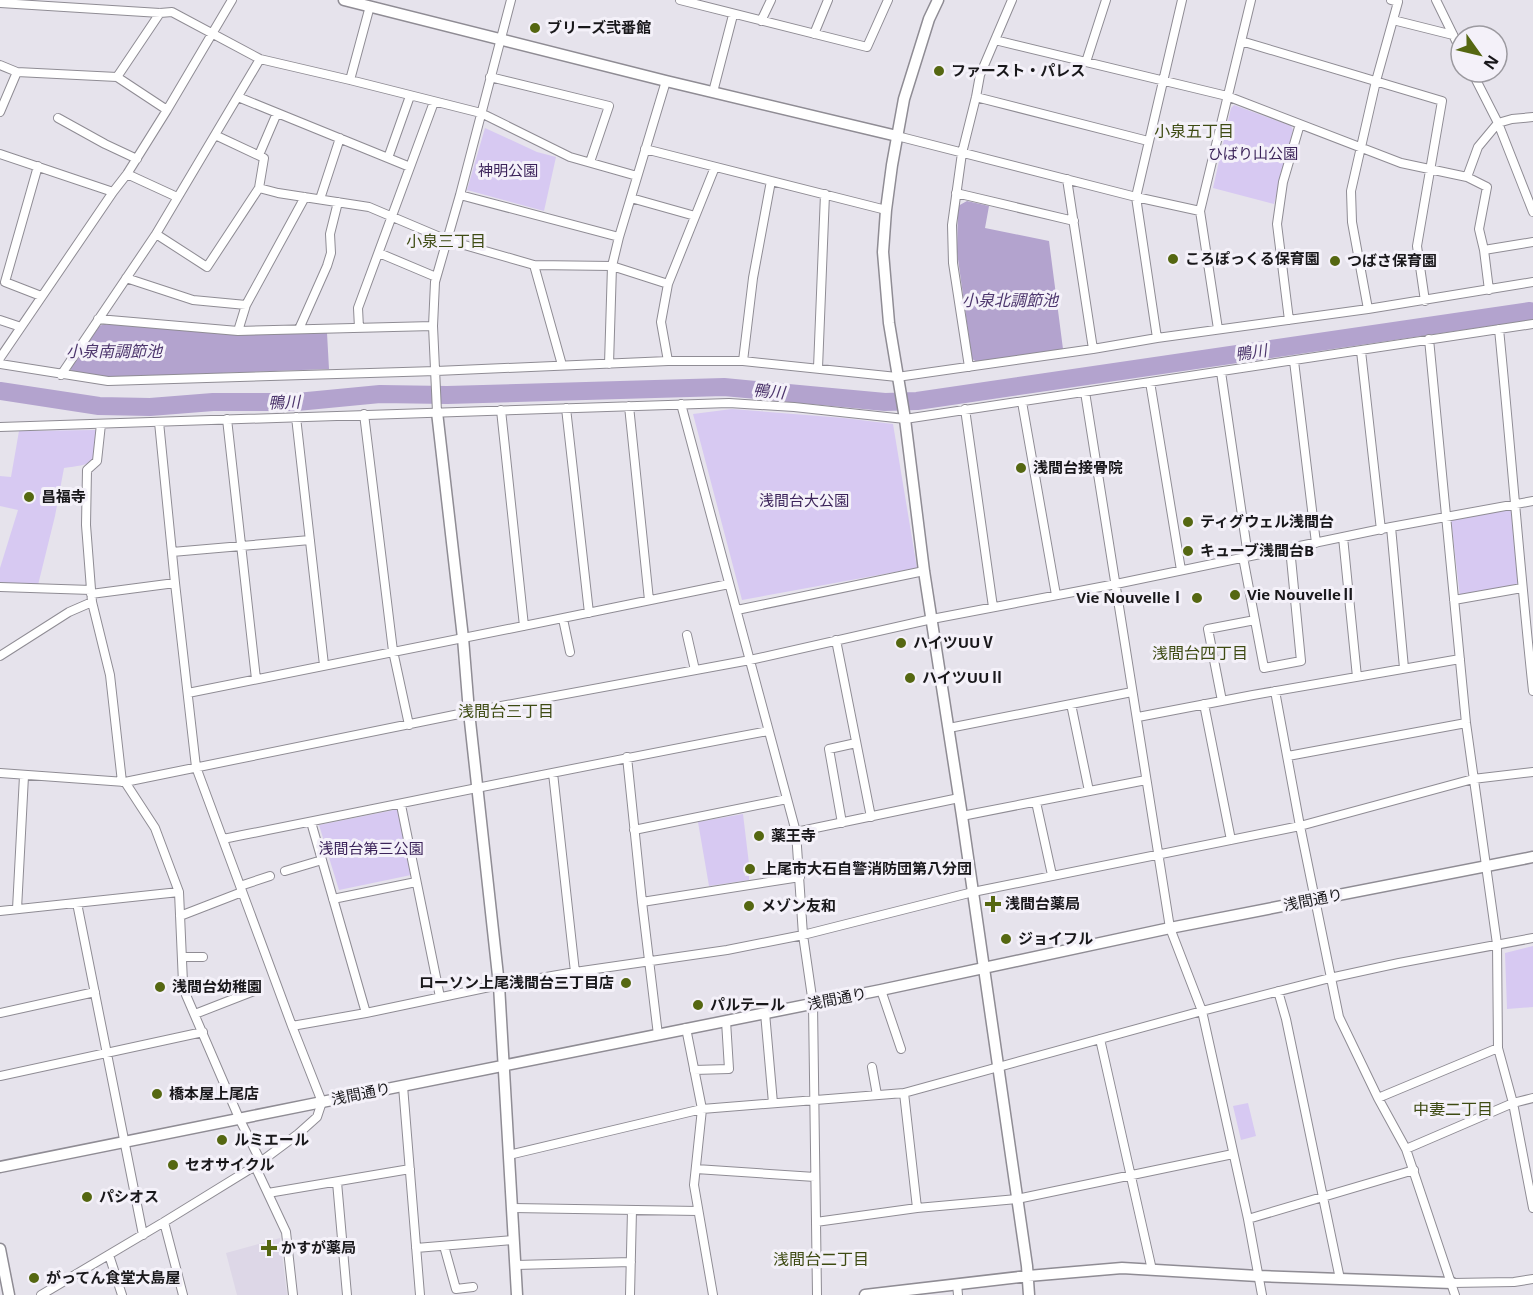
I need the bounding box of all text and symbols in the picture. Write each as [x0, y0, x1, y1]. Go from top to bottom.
place label: ブリーズ弐番館 [547, 17, 651, 37]
marker: ブリーズ弐番館 [528, 21, 542, 35]
north arrow [1449, 24, 1509, 84]
text: N [1479, 51, 1504, 74]
place label: ファースト・パレス [951, 60, 1085, 80]
marker: ファースト・パレス [932, 64, 946, 78]
district label: 小泉五丁目 [1154, 120, 1234, 142]
park label: ひばり山公園 [1208, 143, 1298, 163]
park label: 神明公園 [478, 160, 538, 180]
district label: 小泉三丁目 [406, 230, 486, 252]
place label: ころぽっくる保育園 [1185, 248, 1320, 268]
place label: つばさ保育園 [1347, 250, 1437, 270]
marker: ころぽっくる保育園 [1166, 252, 1180, 266]
marker: つばさ保育園 [1328, 254, 1342, 268]
water label: 小泉北調節池 [962, 289, 1060, 311]
water label: 鴨川 [1234, 339, 1270, 365]
water label: 小泉南調節池 [66, 340, 164, 362]
water label: 鴨川 [752, 379, 788, 404]
water label: 鴨川 [268, 390, 302, 414]
place label: 浅間台接骨院 [1033, 457, 1123, 477]
marker: 浅間台接骨院 [1014, 461, 1028, 475]
place label: 昌福寺 [41, 486, 86, 506]
marker: 昌福寺 [22, 490, 36, 504]
park label: 浅間台大公園 [759, 490, 849, 510]
place label: ティグウェル浅間台 [1200, 511, 1334, 531]
marker: ティグウェル浅間台 [1181, 515, 1195, 529]
place label: キューブ浅間台B [1200, 540, 1314, 560]
marker: キューブ浅間台B [1181, 544, 1195, 558]
place label: Vie NouvelleⅡ [1247, 584, 1356, 604]
place label: Vie NouvelleⅠ [1076, 587, 1185, 607]
marker: Vie NouvelleⅡ [1228, 588, 1242, 602]
marker: Vie NouvelleⅠ [1190, 591, 1204, 605]
place label: ハイツUUⅤ [913, 632, 995, 652]
marker: ハイツUUⅤ [894, 636, 908, 650]
district label: 浅間台四丁目 [1152, 642, 1248, 664]
place label: ハイツUUⅡ [922, 667, 1004, 687]
marker: ハイツUUⅡ [903, 671, 917, 685]
district label: 浅間台三丁目 [458, 700, 554, 722]
place label: 薬王寺 [771, 825, 816, 845]
marker: 薬王寺 [752, 829, 766, 843]
park label: 浅間台第三公園 [318, 838, 424, 858]
place label: 上尾市大石自警消防団第八分団 [762, 858, 972, 878]
marker: 上尾市大石自警消防団第八分団 [743, 862, 757, 876]
street label: 浅間通り [1281, 883, 1344, 915]
place label: 浅間台薬局 [1005, 893, 1080, 913]
place label: メゾン友和 [761, 895, 836, 915]
marker: 浅間台薬局 [986, 897, 1000, 911]
marker: メゾン友和 [742, 899, 756, 913]
place label: ジョイフル [1018, 928, 1093, 948]
marker: ジョイフル [999, 932, 1013, 946]
place label: ローソン上尾浅間台三丁目店 [419, 972, 614, 992]
place label: 浅間台幼稚園 [172, 976, 262, 996]
marker: ローソン上尾浅間台三丁目店 [619, 976, 633, 990]
marker: 浅間台幼稚園 [153, 980, 167, 994]
street label: 浅間通り [805, 982, 868, 1014]
place label: パルテール [710, 994, 785, 1014]
marker: パルテール [691, 998, 705, 1012]
street label: 浅間通り [329, 1077, 392, 1109]
place label: 橋本屋上尾店 [169, 1083, 259, 1103]
marker: 橋本屋上尾店 [150, 1087, 164, 1101]
district label: 中妻二丁目 [1413, 1098, 1493, 1120]
place label: ルミエール [234, 1129, 309, 1149]
marker: ルミエール [215, 1133, 229, 1147]
place label: セオサイクル [185, 1154, 274, 1174]
marker: セオサイクル [166, 1158, 180, 1172]
place label: パシオス [99, 1186, 159, 1206]
marker: パシオス [80, 1190, 94, 1204]
place label: かすが薬局 [281, 1237, 356, 1257]
marker: かすが薬局 [262, 1241, 276, 1255]
district label: 浅間台二丁目 [773, 1248, 869, 1270]
place label: がってん食堂大島屋 [46, 1267, 180, 1287]
marker: がってん食堂大島屋 [27, 1271, 41, 1285]

